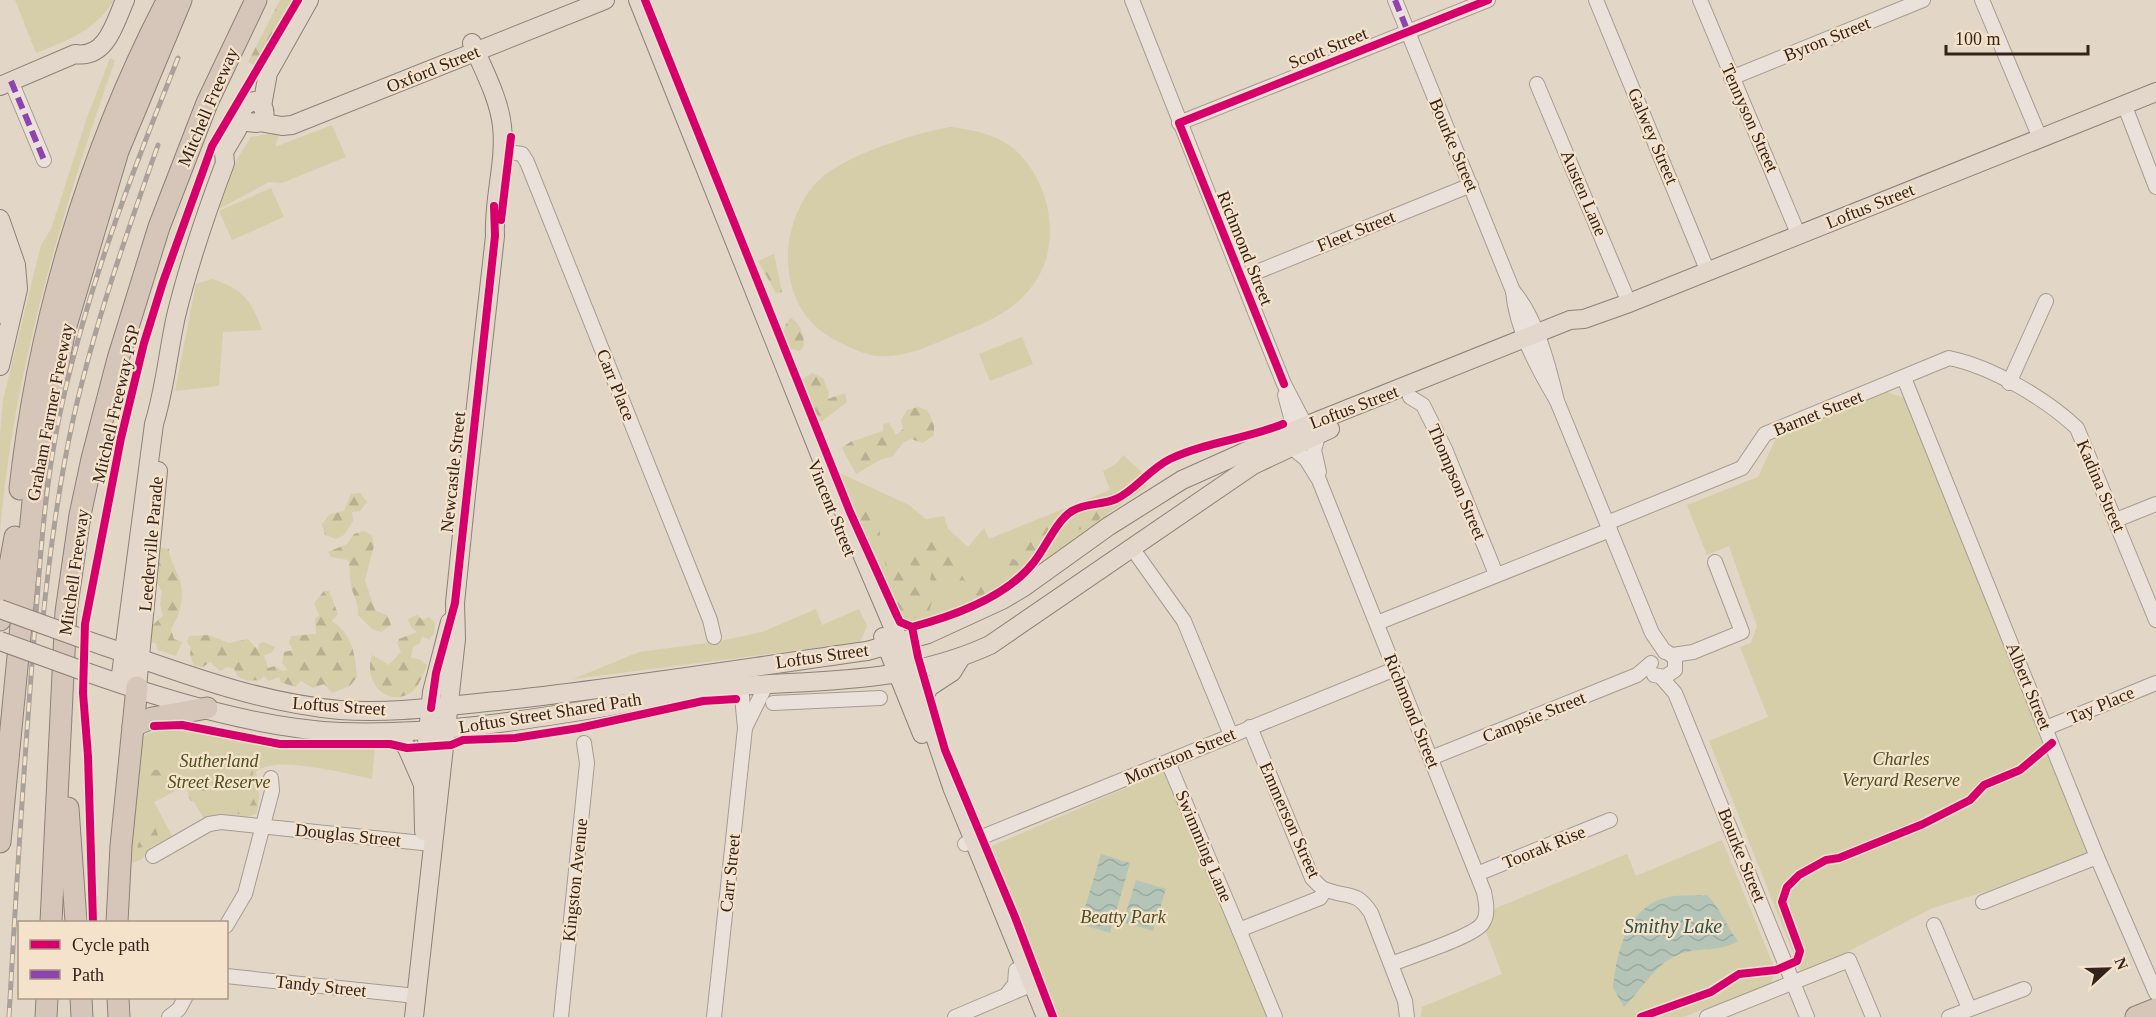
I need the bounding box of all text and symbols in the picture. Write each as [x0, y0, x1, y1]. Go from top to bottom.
street label: Byron Street [1781, 13, 1873, 65]
scale bar [1946, 18, 2088, 56]
street label: Scott Street [1286, 23, 1370, 73]
text: 100 m [1955, 29, 2001, 49]
street label: Oxford Street [384, 41, 482, 97]
street label: Mitchell Freeway [174, 44, 242, 170]
street label: Tennyson Street [1717, 61, 1783, 175]
street label: Galwey Street [1624, 85, 1682, 187]
street label: Bourke Street [1425, 95, 1483, 195]
street label: Austen Lane [1557, 147, 1611, 239]
street label: Loftus Street [1823, 179, 1917, 233]
street label: Richmond Street [1213, 188, 1277, 308]
street label: Fleet Street [1314, 206, 1398, 256]
street label: Graham Farmer Freeway [23, 321, 77, 503]
street label: Mitchell Freeway PSP [88, 323, 144, 485]
street label: Carr Place [593, 346, 639, 424]
street label: Loftus Street [1307, 381, 1401, 433]
street label: Barnet Street [1770, 386, 1866, 440]
street label: Newcastle Street [437, 411, 469, 533]
street label: Thompson Street [1424, 421, 1490, 543]
street label: Kadina Street [2073, 437, 2129, 535]
street label: Vincent Street [804, 457, 860, 559]
street label: Leederville Parade [135, 476, 167, 612]
street label: Mitchell Freeway [55, 507, 93, 637]
street label: Albert Street [2002, 639, 2056, 733]
street label: Loftus Street [774, 640, 870, 672]
street label: Richmond Street [1380, 651, 1444, 771]
street label: Tay Place [2065, 682, 2137, 728]
street label: Campsie Street [1479, 687, 1589, 747]
street label: Loftus Street Shared Path [457, 689, 643, 737]
street label: Loftus Street [292, 693, 386, 719]
street label: Morriston Street [1122, 724, 1238, 788]
park label: Charles Veryard Reserve [1842, 749, 1960, 790]
park label: Sutherland Street Reserve [168, 751, 270, 792]
street label: Emmerson Street [1256, 759, 1324, 881]
street label: Swimming Lane [1171, 787, 1237, 905]
street label: Bourke Street [1714, 805, 1770, 905]
street label: Kingston Avenue [559, 817, 591, 943]
street label: Douglas Street [294, 819, 402, 851]
street label: Toorak Rise [1500, 821, 1588, 873]
street label: Carr Street [716, 833, 744, 913]
park label: Beatty Park [1080, 907, 1167, 927]
water label: Smithy Lake [1624, 915, 1722, 938]
legend [18, 921, 228, 999]
text: Cycle path [72, 935, 149, 955]
north arrow [2078, 939, 2138, 999]
text: N [2111, 955, 2132, 973]
text: Path [72, 965, 104, 985]
street label: Tandy Street [275, 971, 367, 1001]

